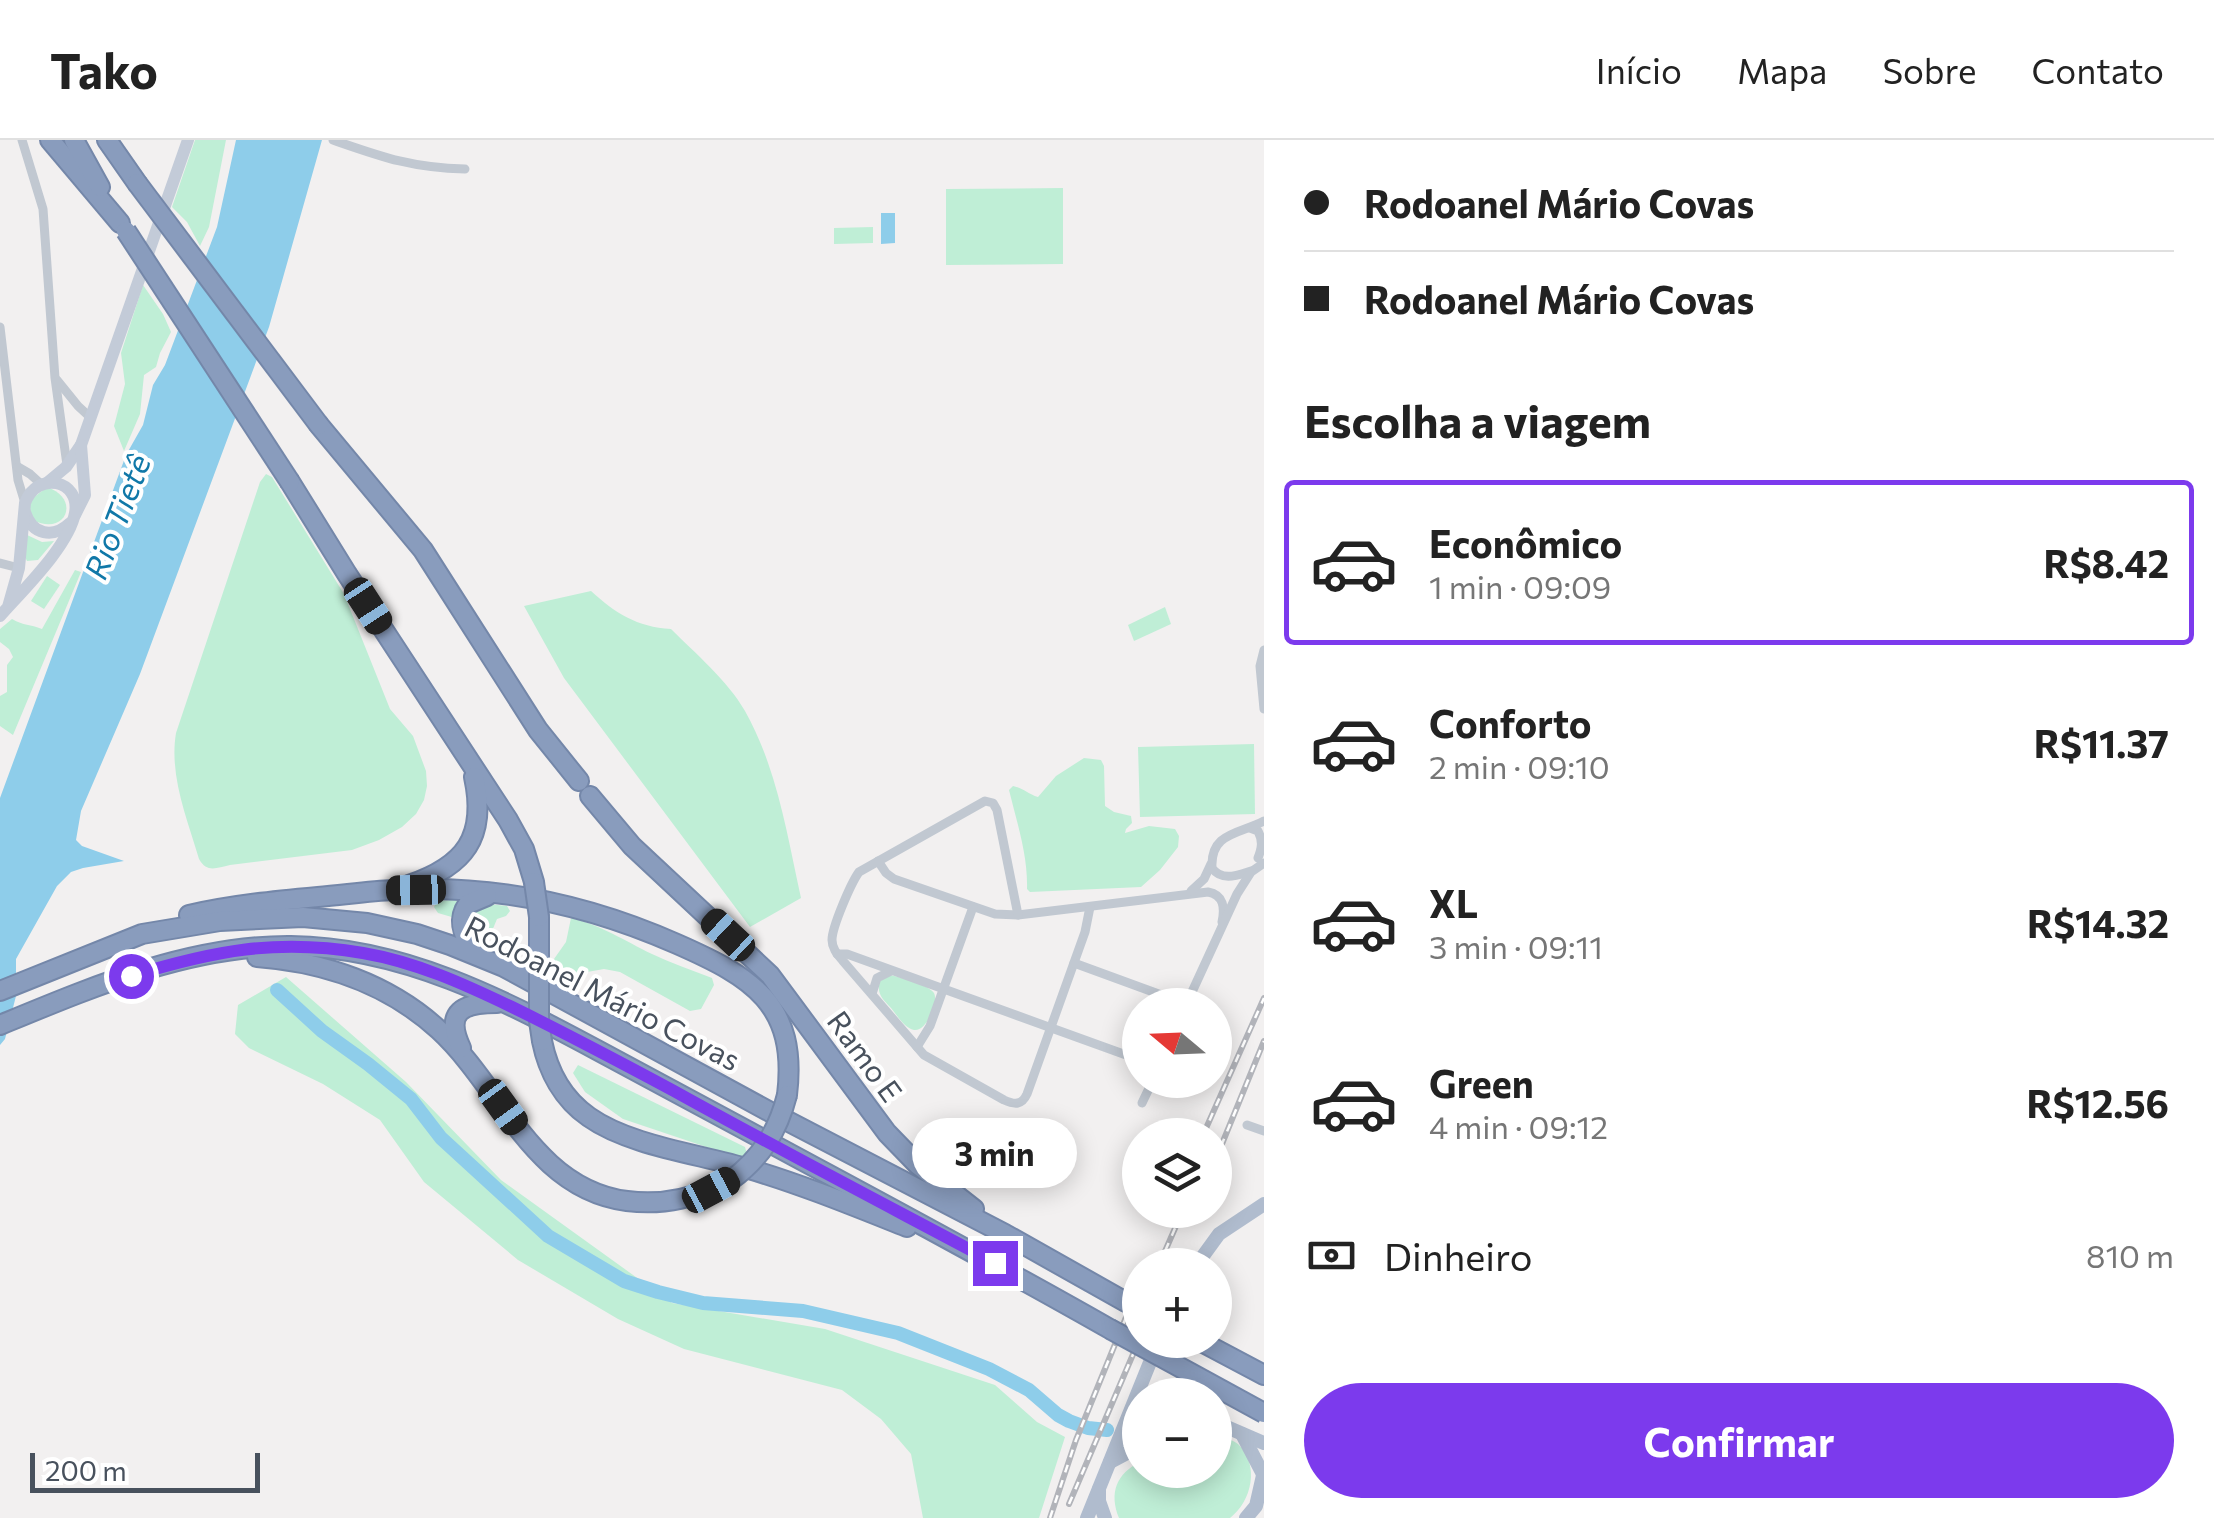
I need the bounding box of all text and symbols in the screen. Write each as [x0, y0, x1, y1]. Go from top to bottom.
text: Tako [50, 40, 158, 99]
text: Início [1596, 48, 1682, 91]
text: Mapa [1737, 48, 1827, 91]
text: Sobre [1882, 48, 1976, 91]
text: Contato [2031, 48, 2164, 91]
text: Rodoanel Mário Covas [1364, 179, 1754, 226]
text: Rodoanel Mário Covas [1364, 275, 1754, 322]
text: Escolha a viagem [1304, 392, 1651, 447]
water label: Rio Tietê [74, 448, 158, 584]
icon: car [1309, 518, 1399, 608]
text: Econômico [1429, 519, 1622, 566]
text: R$8.42 [2044, 539, 2169, 586]
text: 1 min · 09:09 [1429, 566, 1611, 606]
car [339, 573, 397, 639]
icon: car [1309, 698, 1399, 788]
text: Conforto [1429, 699, 1592, 746]
text: R$11.37 [2034, 719, 2169, 766]
text: 2 min · 09:10 [1429, 746, 1610, 786]
car [386, 874, 446, 906]
icon: car [1309, 878, 1399, 968]
text: XL [1429, 879, 1478, 926]
text: R$14.32 [2027, 899, 2169, 946]
car [696, 904, 760, 966]
street label: Rodoanel Mário Covas [459, 906, 747, 1077]
text: 3 min · 09:11 [1429, 926, 1603, 966]
route start [109, 954, 154, 999]
north arrow [1122, 988, 1232, 1098]
map controls [1122, 988, 1232, 1488]
street label: Ramo E [821, 1003, 911, 1108]
icon: car [1309, 1058, 1399, 1148]
text: Green [1429, 1059, 1534, 1106]
car [473, 1074, 533, 1140]
text: R$12.56 [2026, 1079, 2169, 1126]
text: 4 min · 09:12 [1429, 1106, 1608, 1146]
callout: 3 min [912, 1118, 1078, 1188]
button: layers [1122, 1118, 1232, 1228]
text: 3 min [954, 1133, 1035, 1173]
car [677, 1163, 745, 1217]
icon: cash [1304, 1228, 1359, 1283]
text: Dinheiro [1384, 1232, 1532, 1279]
text: 810 m [2086, 1235, 2174, 1275]
route end [973, 1241, 1018, 1286]
button: + [1122, 1248, 1232, 1358]
button: − [1122, 1378, 1232, 1488]
button: Confirmar [1304, 1383, 2174, 1498]
scale bar [30, 1448, 260, 1492]
text: 200 m [45, 1453, 127, 1487]

